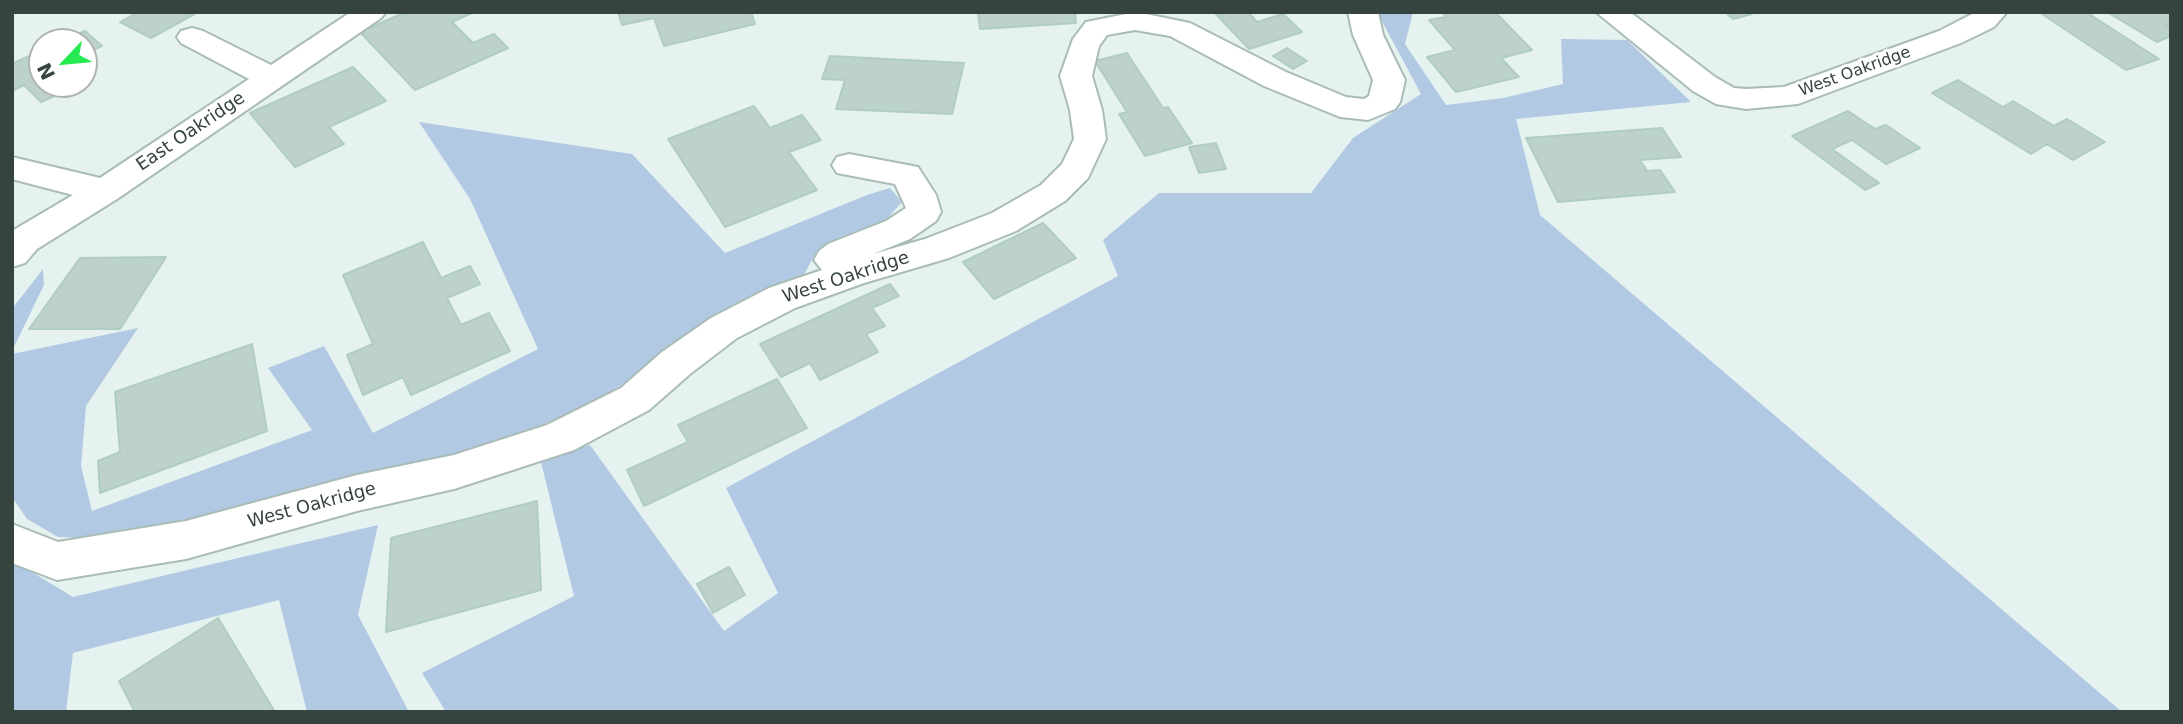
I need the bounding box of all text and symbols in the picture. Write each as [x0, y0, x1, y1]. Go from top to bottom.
north arrow [28, 28, 98, 98]
street label: West Oakridge [1797, 43, 1913, 101]
text: N [33, 59, 59, 83]
street label: East Oakridge [133, 88, 249, 176]
street label: West Oakridge [780, 247, 912, 309]
street label: West Oakridge [245, 478, 379, 534]

